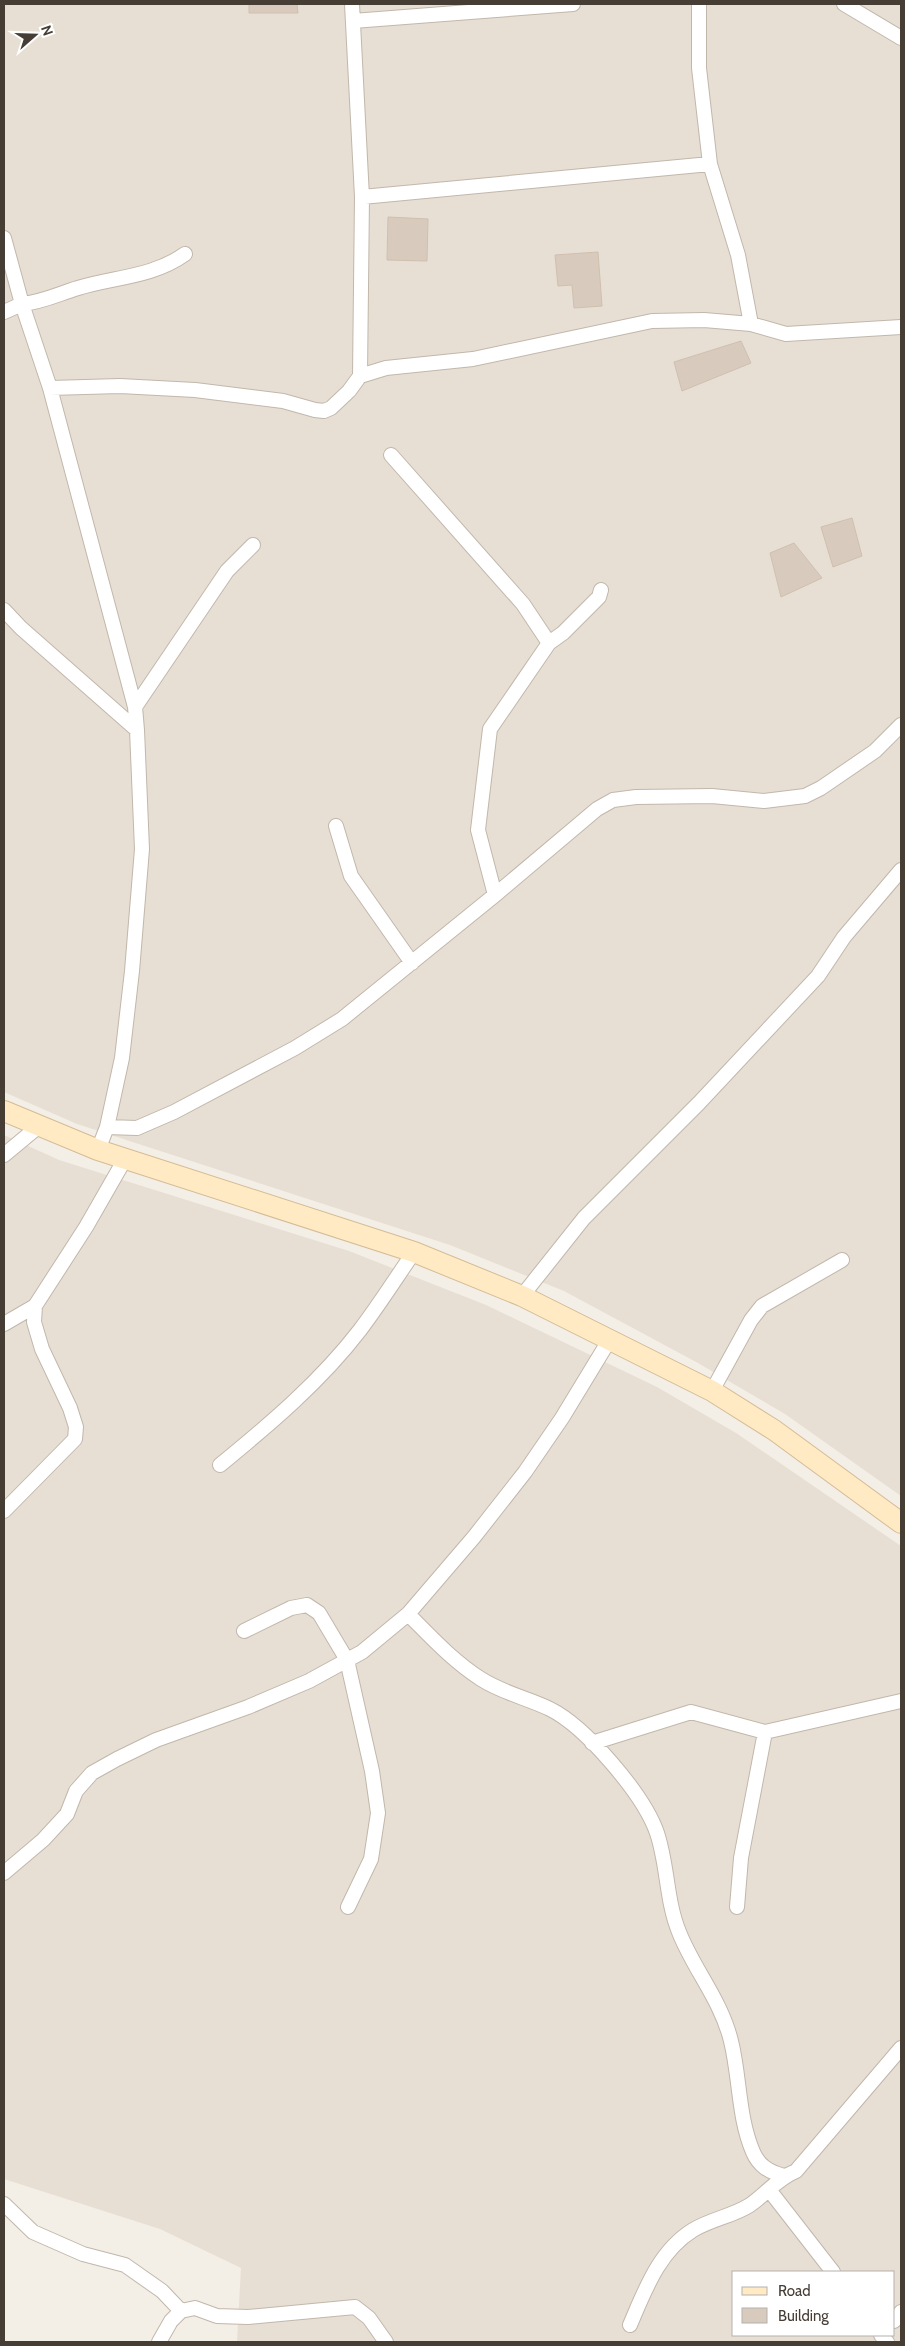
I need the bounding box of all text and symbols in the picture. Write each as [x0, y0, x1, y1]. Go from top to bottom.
north arrow [10, 10, 60, 60]
text: N [37, 23, 57, 38]
legend [732, 2271, 895, 2336]
text: Road [778, 2282, 811, 2300]
text: Building [778, 2307, 829, 2325]

